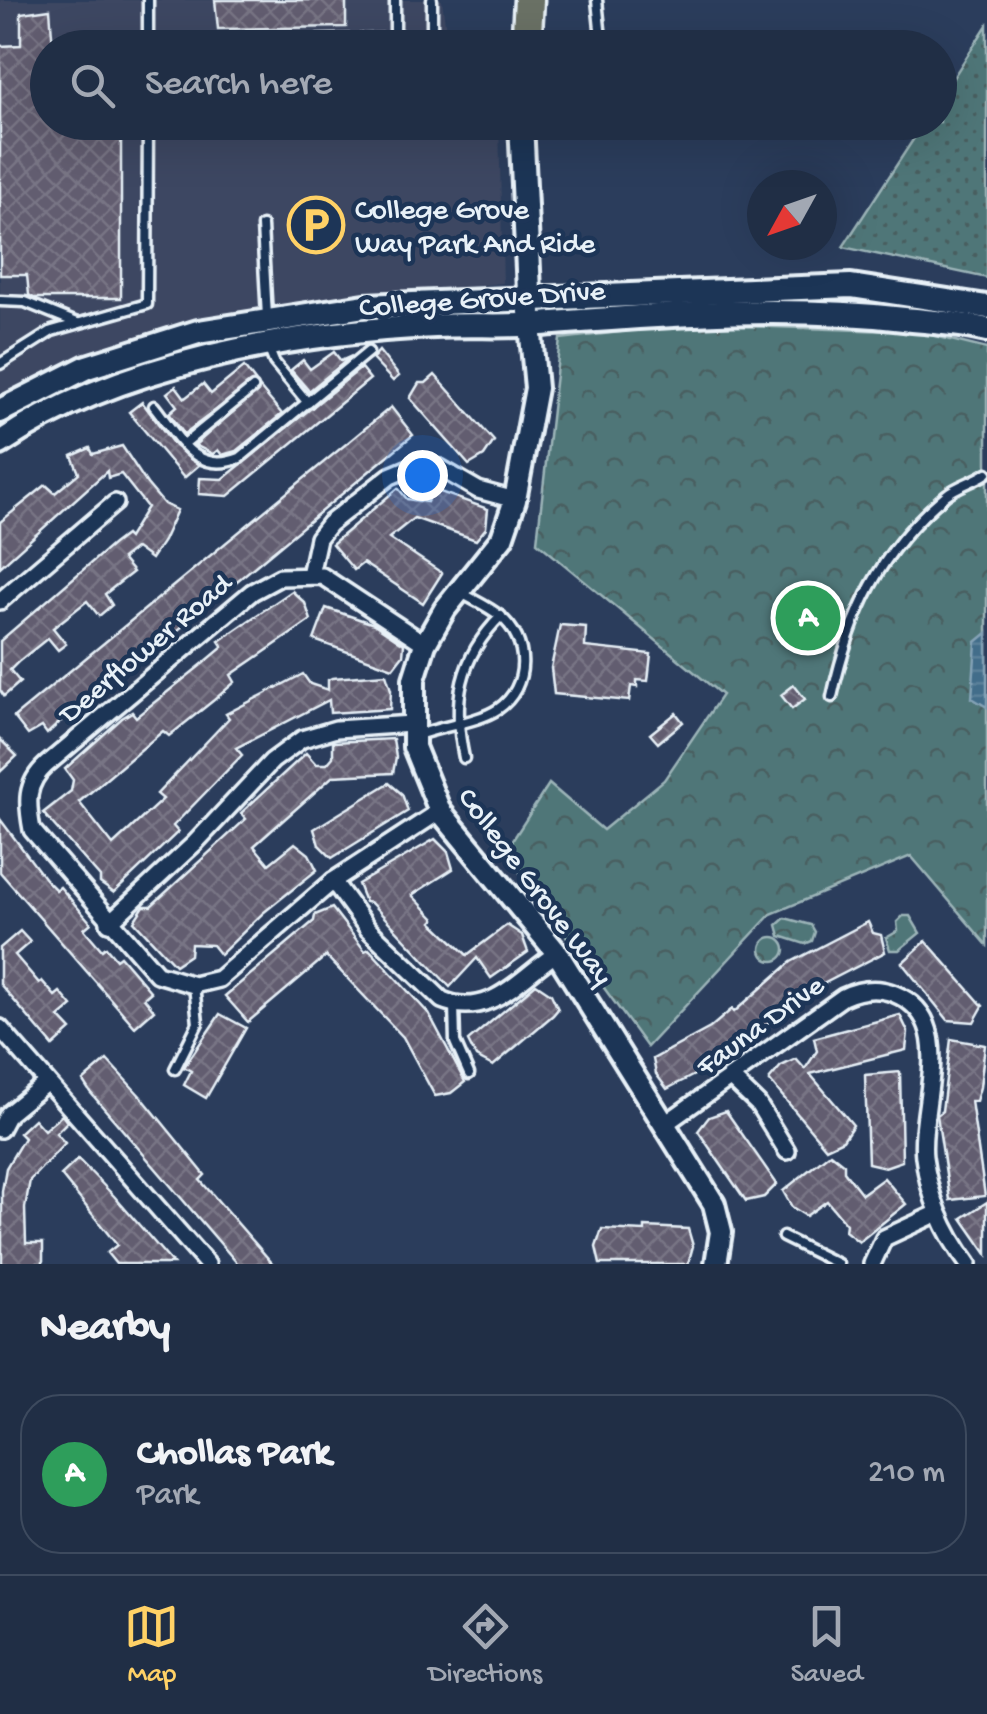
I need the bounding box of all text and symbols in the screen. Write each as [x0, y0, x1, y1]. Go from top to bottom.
search box [30, 30, 957, 140]
icon: search [65, 58, 120, 113]
text: Search here [145, 63, 332, 107]
north arrow [747, 170, 837, 260]
parking icon: College Grove Way Park And Ride [286, 195, 346, 255]
place label: College Grove Way Park And Ride [355, 195, 596, 264]
street label: College Grove Drive [358, 275, 607, 328]
your location [397, 450, 448, 501]
street label: Deerflower Road [52, 567, 242, 734]
pin: A [776, 580, 840, 656]
street label: College Grove Way [448, 782, 619, 993]
street label: Fauna Drive [690, 969, 833, 1086]
text: Nearby [40, 1305, 170, 1354]
text: Chollas Park [137, 1433, 331, 1477]
text: A [65, 1455, 84, 1493]
text: 210 m [868, 1455, 945, 1493]
text: Park [137, 1477, 198, 1515]
tab: Map [124, 1599, 179, 1692]
tab: Directions [428, 1599, 542, 1692]
tab: Saved [791, 1599, 863, 1692]

